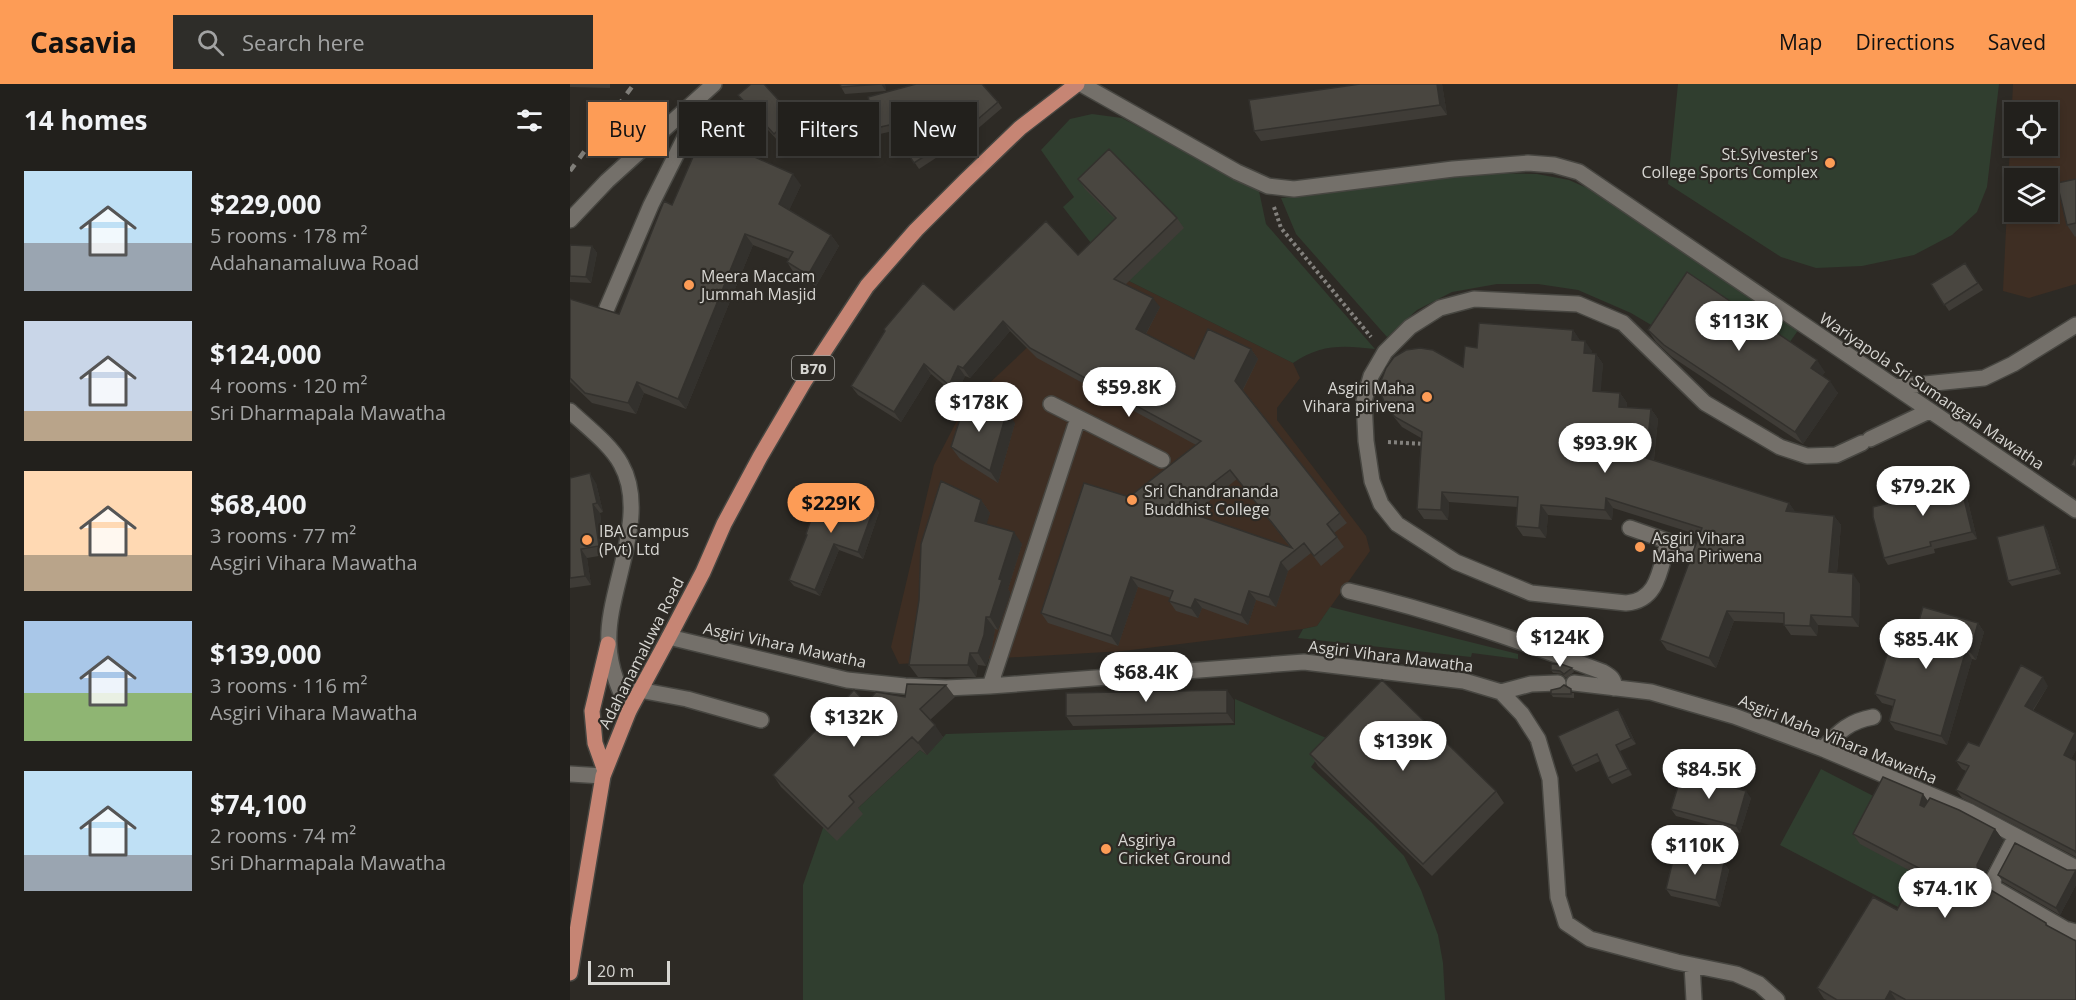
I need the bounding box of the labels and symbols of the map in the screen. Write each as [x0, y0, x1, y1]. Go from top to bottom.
place label: St.Sylvester's College Sports Complex [1641, 143, 1819, 183]
marker: St.Sylvester's College Sports Complex [1823, 156, 1837, 170]
place label: Meera Maccam Jummah Masjid [699, 265, 816, 305]
marker: Meera Maccam Jummah Masjid [682, 278, 696, 292]
pin: $113K [1697, 301, 1781, 352]
street label: Wariyapola Sri Sumangala Mawatha [1815, 307, 2049, 475]
road number: B70 [792, 356, 834, 380]
pin: $59.8K [1080, 367, 1178, 418]
place label: Asgiri Maha Vihara pirivena [1303, 377, 1415, 417]
pin: $178K [937, 382, 1021, 433]
marker: Asgiri Maha Vihara pirivena [1420, 390, 1434, 404]
pin: $93.9K [1556, 423, 1654, 474]
pin: $79.2K [1874, 466, 1972, 517]
place label: Sri Chandrananda Buddhist College [1144, 480, 1279, 520]
pin: $229K [789, 483, 873, 534]
marker: Sri Chandrananda Buddhist College [1125, 493, 1139, 507]
place label: IBA Campus (Pvt) Ltd [599, 520, 689, 560]
place label: Asgiri Vihara Maha Piriwena [1652, 527, 1762, 567]
marker: IBA Campus (Pvt) Ltd [580, 533, 594, 547]
marker: Asgiri Vihara Maha Piriwena [1633, 540, 1647, 554]
street label: Adahanamaluwa Road [593, 573, 689, 733]
street label: Asgiri Vihara Mawatha [702, 617, 868, 673]
pin: $124K [1518, 617, 1602, 668]
pin: $85.4K [1877, 619, 1975, 670]
street label: Asgiri Vihara Mawatha [1307, 635, 1475, 677]
pin: $68.4K [1097, 652, 1195, 703]
street label: Asgiri Maha Vihara Mawatha [1736, 689, 1940, 789]
pin: $132K [812, 697, 896, 748]
pin: $139K [1361, 721, 1445, 772]
pin: $84.5K [1660, 749, 1758, 800]
pin: $110K [1653, 825, 1737, 876]
place label: Asgiriya Cricket Ground [1118, 829, 1231, 869]
marker: Asgiriya Cricket Ground [1099, 842, 1113, 856]
pin: $74.1K [1896, 868, 1994, 919]
scale bar [588, 958, 670, 986]

